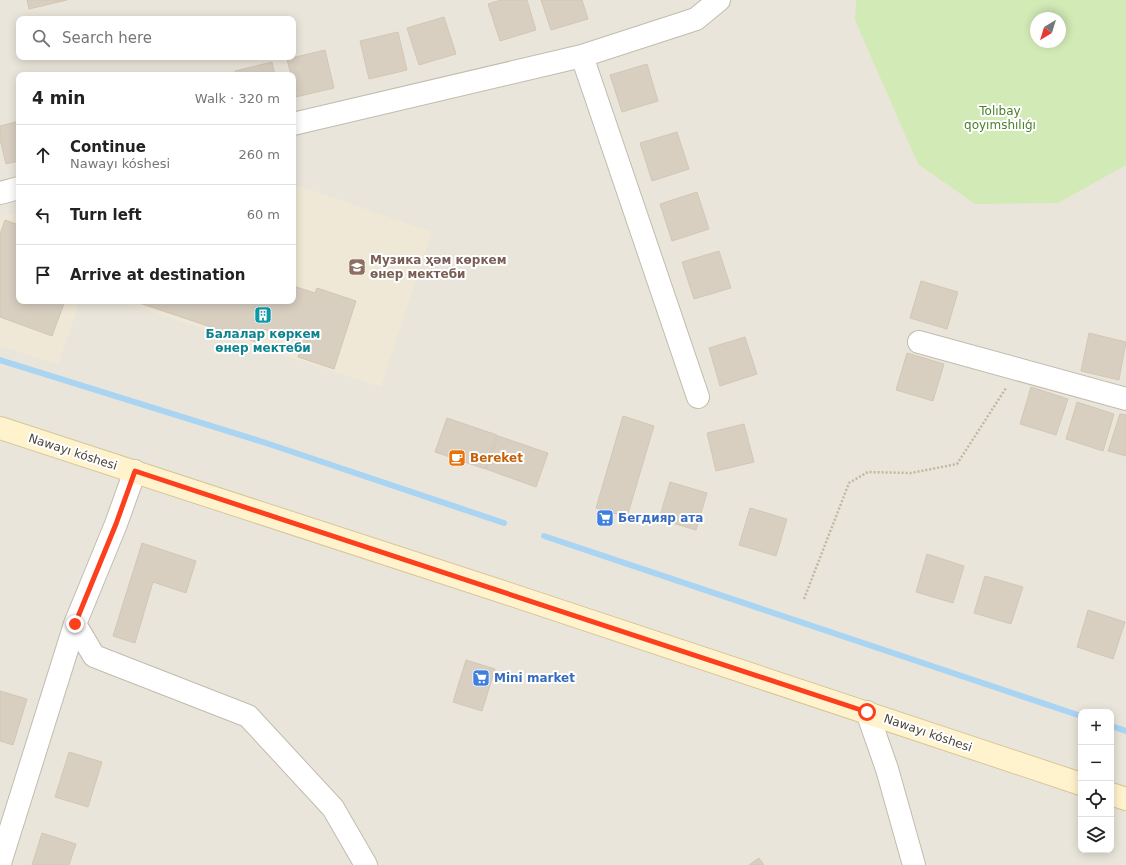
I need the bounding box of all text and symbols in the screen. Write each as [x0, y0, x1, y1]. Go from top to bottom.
north arrow [1030, 12, 1066, 48]
search box [16, 16, 296, 60]
icon: search [30, 27, 52, 49]
text: Search here [62, 29, 152, 47]
text: 4 min [32, 88, 85, 108]
text: Walk · 320 m [195, 91, 280, 106]
park label: Tolıbay qoyımshılıǵı [964, 104, 1036, 132]
text: Continue [70, 138, 146, 156]
icon: ahead [32, 144, 54, 166]
text: 260 m [238, 147, 280, 162]
text: Nawayı kóshesi [70, 156, 170, 171]
icon: left [32, 204, 54, 226]
text: Turn left [70, 206, 142, 224]
text: 60 m [247, 207, 280, 222]
place label: Музика ҳәм көркем өнер мектеби [370, 253, 507, 281]
school or university icon: Музика ҳәм көркем өнер мектеби [347, 257, 367, 277]
icon: arrive [32, 264, 54, 286]
text: Arrive at destination [70, 266, 245, 284]
building icon: Балалар көркем өнер мектеби [253, 305, 273, 325]
place label: Балалар көркем өнер мектеби [206, 327, 320, 355]
street label: Nawayı kóshesi [27, 431, 119, 473]
cafe icon: Bereket [447, 448, 467, 468]
place label: Bereket [470, 451, 523, 465]
supermarket icon: Бегдияр ата [595, 508, 615, 528]
place label: Бегдияр ата [618, 511, 703, 525]
route end [66, 615, 84, 633]
supermarket icon: Mini market [471, 668, 491, 688]
place label: Mini market [494, 671, 575, 685]
route start [858, 703, 876, 721]
map controls [1078, 709, 1114, 853]
button: + [1078, 709, 1114, 745]
street label: Nawayı kóshesi [882, 711, 974, 755]
button: − [1078, 745, 1114, 781]
button: locate [1078, 781, 1114, 817]
button: layers [1078, 817, 1114, 853]

